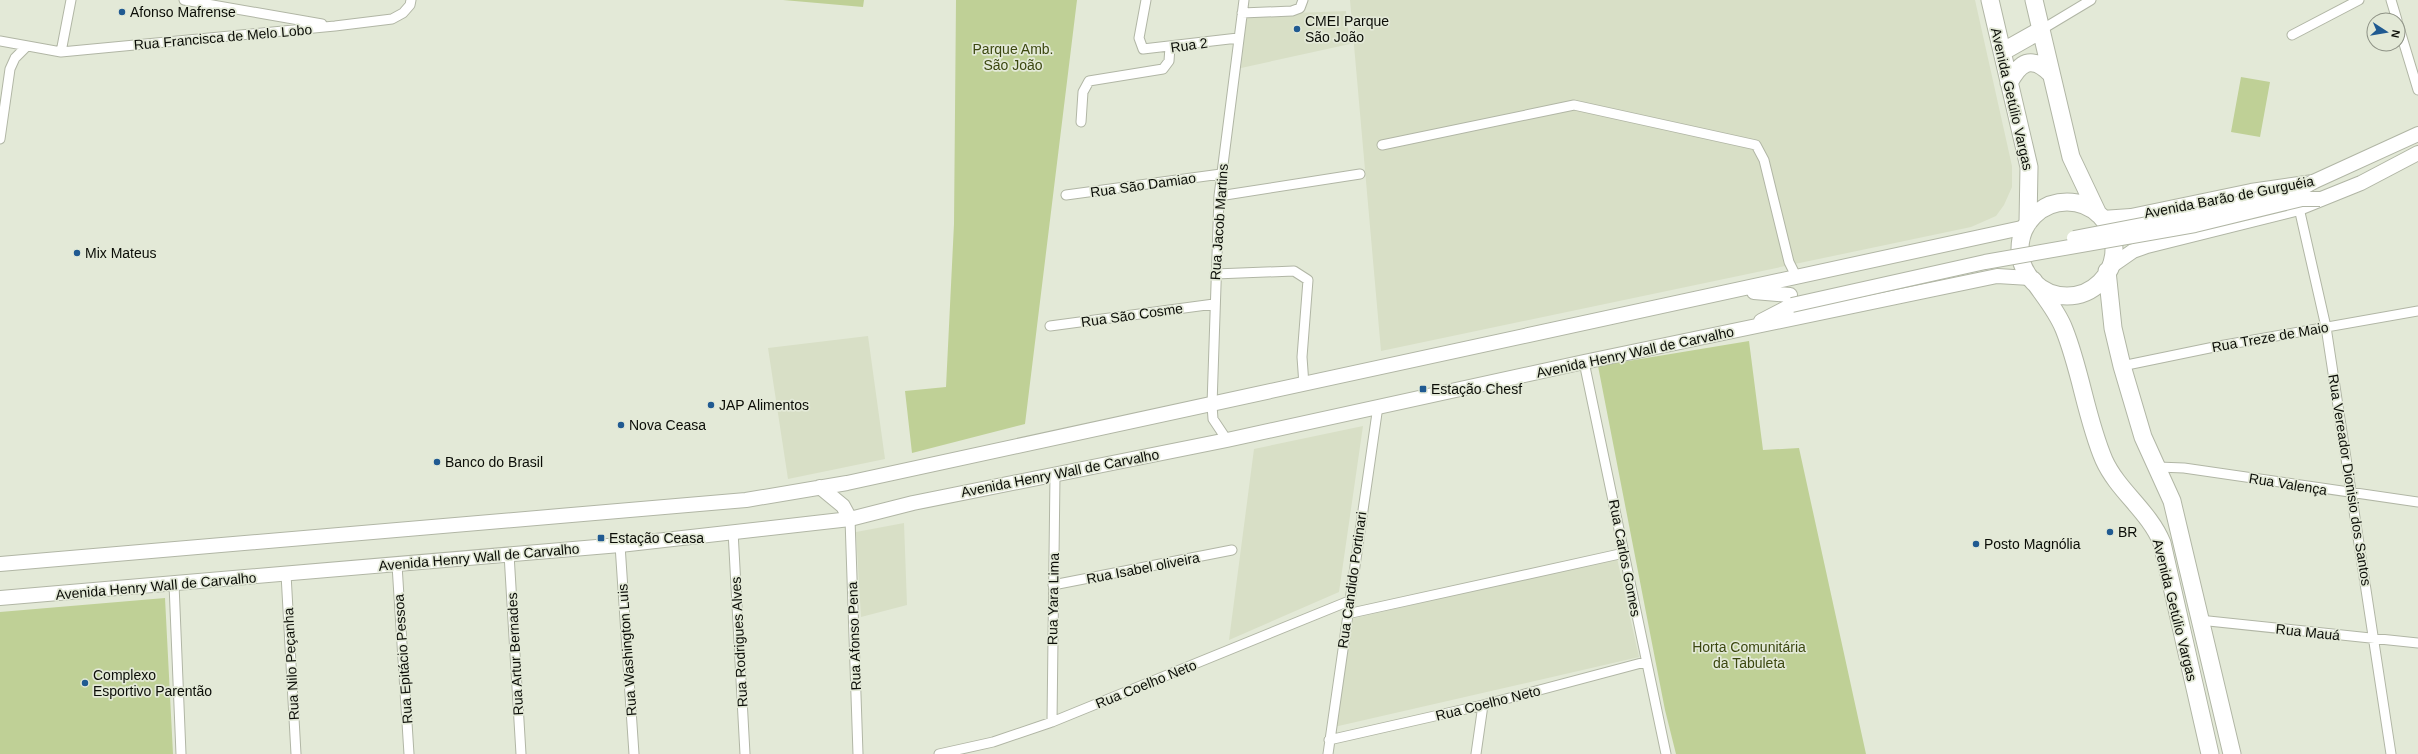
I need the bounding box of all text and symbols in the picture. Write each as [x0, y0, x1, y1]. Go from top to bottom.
place label: Afonso Mafrense [130, 4, 236, 20]
marker: Afonso Mafrense [117, 7, 127, 17]
north arrow [2366, 12, 2406, 52]
place label: CMEI Parque São João [1305, 13, 1389, 45]
street label: Rua Francisca de Melo Lobo [133, 21, 313, 53]
marker: CMEI Parque São João [1292, 24, 1302, 34]
street label: Avenida Getúlio Vargas [1988, 26, 2036, 172]
text: N [2389, 29, 2402, 39]
street label: Rua 2 [1169, 34, 1209, 56]
park label: Parque Amb. São João [973, 41, 1053, 73]
street label: Rua Jacob Martins [1207, 163, 1231, 281]
street label: Rua São Damiao [1089, 170, 1197, 200]
street label: Avenida Barão de Gurguéia [2143, 173, 2315, 221]
place label: Mix Mateus [85, 245, 157, 261]
marker: Mix Mateus [72, 248, 82, 258]
street label: Rua São Cosme [1080, 300, 1184, 330]
street label: Rua Treze de Maio [2210, 319, 2330, 355]
street label: Avenida Henry Wall de Carvalho [1535, 323, 1735, 381]
street label: Rua Vereador Dionisio dos Santos [2325, 373, 2375, 587]
place label: Estação Chesf [1431, 381, 1522, 397]
marker: Estação Chesf [1418, 384, 1428, 394]
place label: JAP Alimentos [719, 397, 809, 413]
marker: JAP Alimentos [706, 400, 716, 410]
place label: Nova Ceasa [629, 417, 706, 433]
marker: Nova Ceasa [616, 420, 626, 430]
street label: Avenida Henry Wall de Carvalho [960, 446, 1161, 500]
place label: Banco do Brasil [445, 454, 543, 470]
marker: Banco do Brasil [432, 457, 442, 467]
street label: Rua Valença [2248, 470, 2329, 498]
street label: Rua Carlos Gomes [1606, 498, 1644, 618]
street label: Rua Candido Portinari [1334, 511, 1370, 649]
place label: BR [2118, 524, 2137, 540]
marker: BR [2105, 527, 2115, 537]
place label: Estação Ceasa [609, 530, 704, 546]
marker: Estação Ceasa [596, 533, 606, 543]
place label: Posto Magnólia [1984, 536, 2081, 552]
street label: Avenida Getúlio Vargas [2150, 537, 2200, 683]
marker: Posto Magnólia [1971, 539, 1981, 549]
street label: Avenida Henry Wall de Carvalho [378, 540, 580, 574]
street label: Rua Isabel oliveira [1085, 549, 1201, 587]
street label: Rua Yara Lima [1044, 553, 1062, 645]
street label: Avenida Henry Wall de Carvalho [55, 569, 257, 603]
street label: Rua Rodrigues Alves [728, 576, 750, 708]
street label: Rua Afonso Pena [844, 581, 864, 691]
street label: Rua Washington Luis [614, 583, 640, 717]
street label: Rua Artur Bernades [504, 592, 526, 716]
street label: Rua Epitácio Pessoa [390, 593, 416, 724]
street label: Rua Nilo Peçanha [280, 607, 302, 721]
street label: Rua Mauá [2275, 621, 2341, 643]
park label: Horta Comunitária da Tabuleta [1692, 639, 1806, 671]
street label: Rua Coelho Neto [1093, 656, 1199, 712]
place label: Complexo Esportivo Parentão [93, 667, 212, 699]
marker: Complexo Esportivo Parentão [80, 678, 90, 688]
street label: Rua Coelho Neto [1434, 682, 1542, 724]

